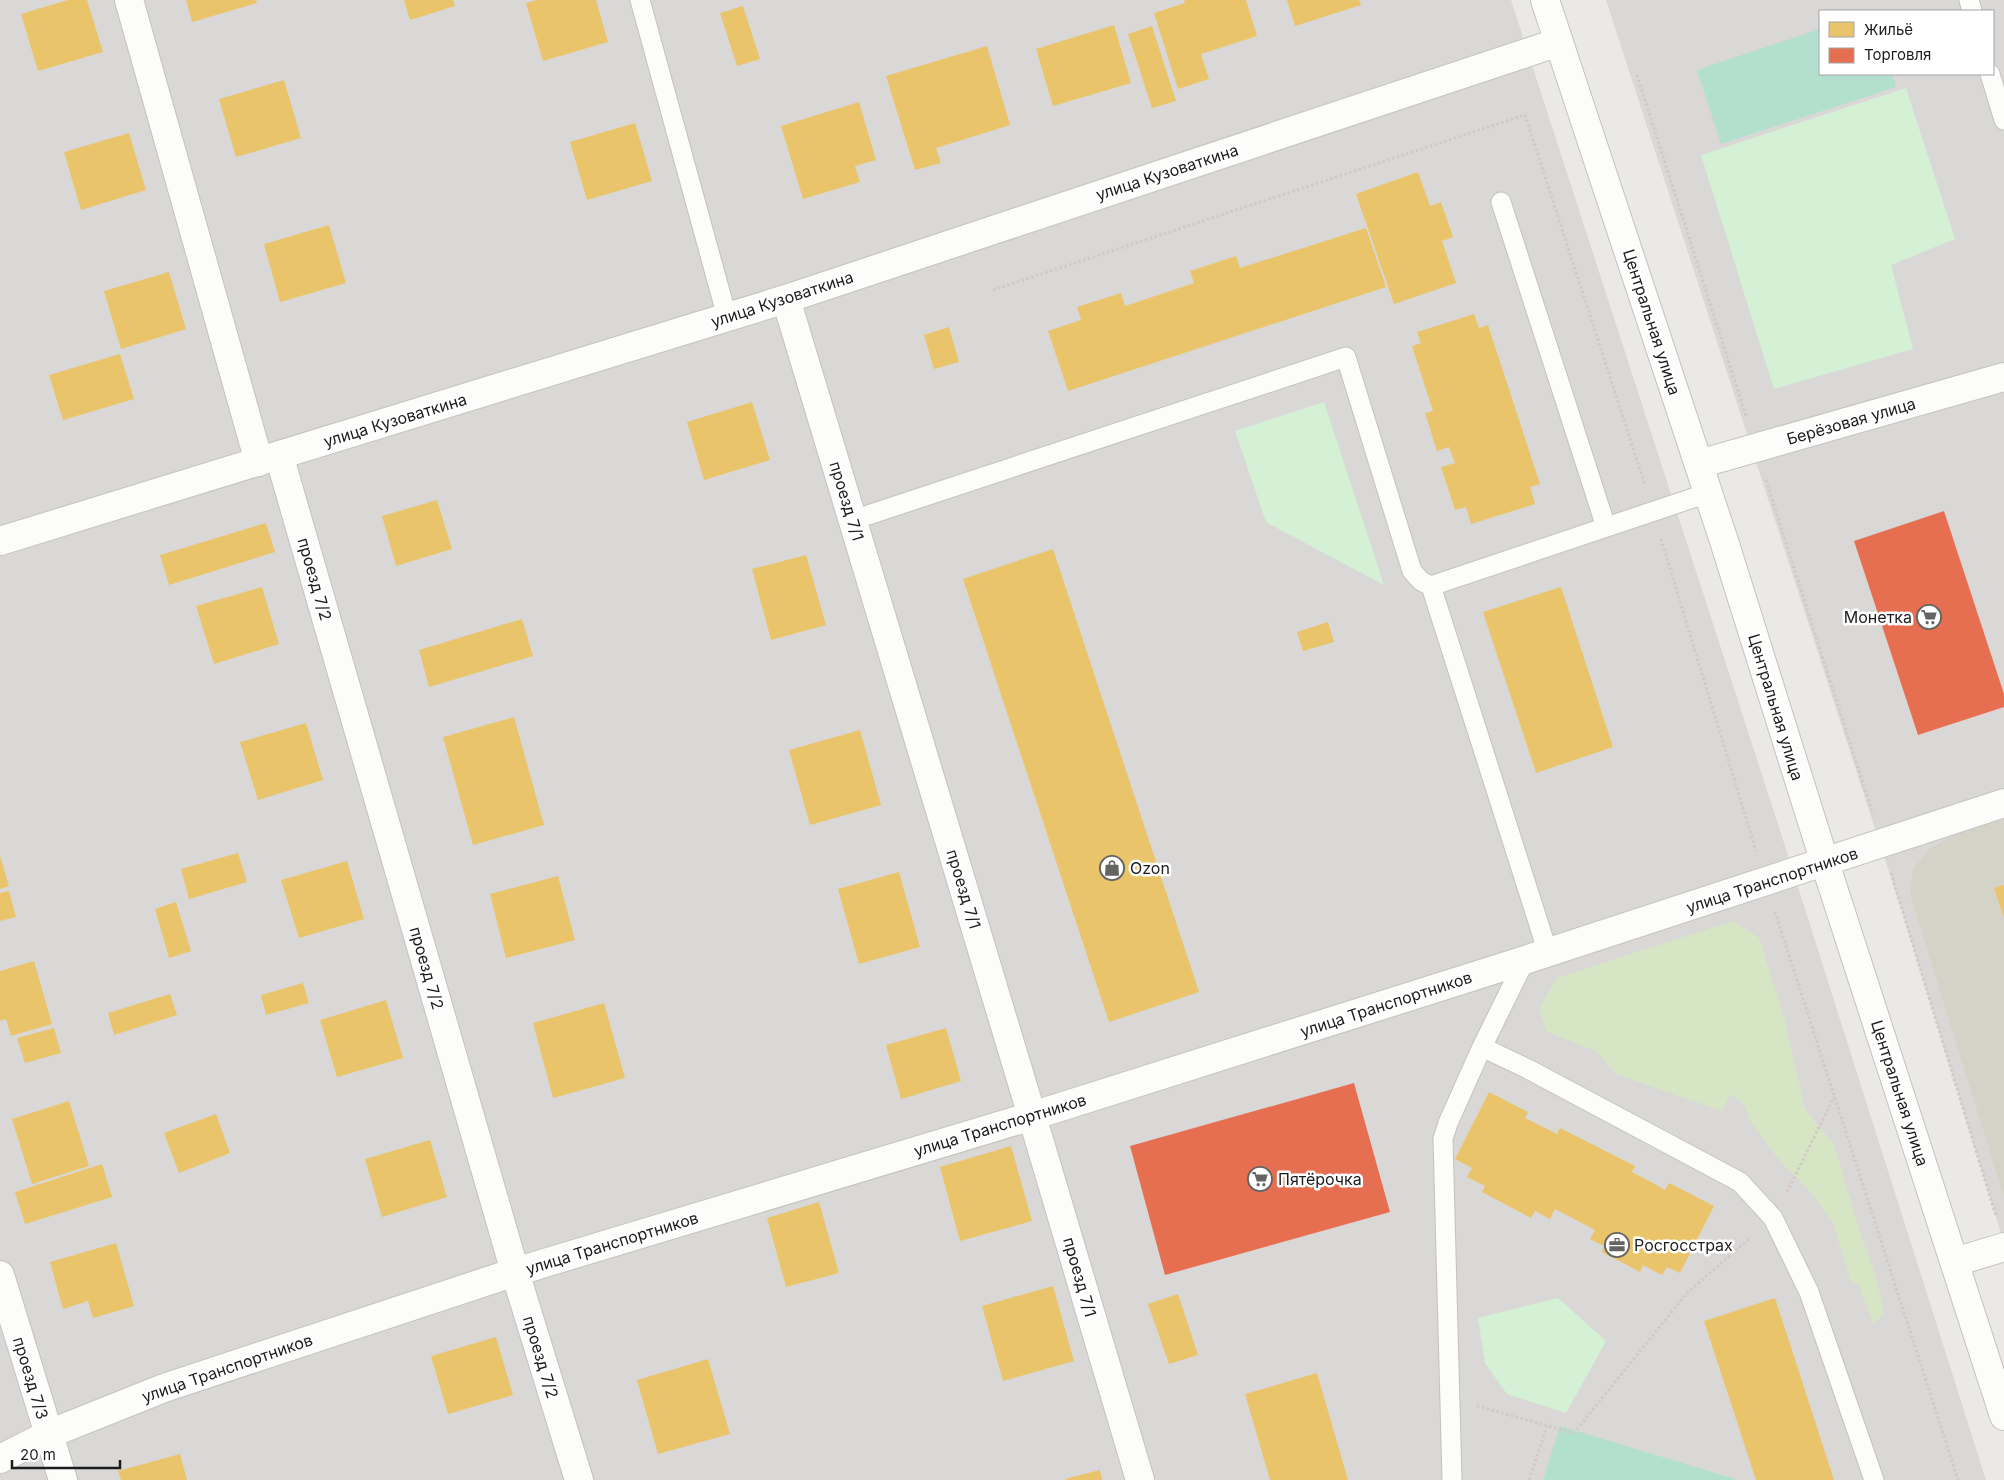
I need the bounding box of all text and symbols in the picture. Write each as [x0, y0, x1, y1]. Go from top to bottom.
legend [1819, 10, 1994, 75]
text: Жильё [1864, 20, 1913, 39]
text: Торговля [1864, 45, 1931, 64]
street label: улица Кузоваткина [1093, 140, 1241, 204]
street label: Центральная улица [1619, 246, 1685, 398]
street label: улица Кузоваткина [708, 267, 856, 331]
street label: улица Кузоваткина [321, 389, 469, 451]
street label: Берёзовая улица [1784, 393, 1918, 449]
street label: проезд 7/1 [825, 459, 869, 543]
street label: проезд 7/2 [294, 535, 336, 623]
supermarket icon: Монетка [1916, 604, 1942, 630]
place label: Монетка [1844, 607, 1912, 627]
street label: Центральная улица [1744, 631, 1808, 783]
street label: улица Транспортников [1684, 843, 1860, 917]
street label: проезд 7/1 [942, 847, 986, 931]
shop icon: Ozon [1099, 855, 1125, 881]
place label: Ozon [1130, 858, 1170, 878]
street label: проезд 7/2 [406, 924, 448, 1012]
street label: улица Транспортников [1298, 967, 1474, 1041]
street label: Центральная улица [1867, 1017, 1933, 1169]
street label: улица Транспортников [911, 1089, 1089, 1161]
supermarket icon: Пятёрочка [1247, 1166, 1273, 1192]
place label: Пятёрочка [1278, 1169, 1362, 1189]
street label: улица Транспортников [523, 1207, 701, 1279]
office icon: Росгосстрах [1604, 1232, 1630, 1258]
street label: проезд 7/1 [1059, 1235, 1101, 1319]
place label: Росгосстрах [1634, 1235, 1733, 1255]
street label: проезд 7/2 [519, 1313, 563, 1401]
street label: улица Транспортников [139, 1329, 315, 1407]
street label: проезд 7/3 [9, 1334, 53, 1422]
scale bar [12, 1438, 120, 1470]
text: 20 m [20, 1445, 56, 1464]

